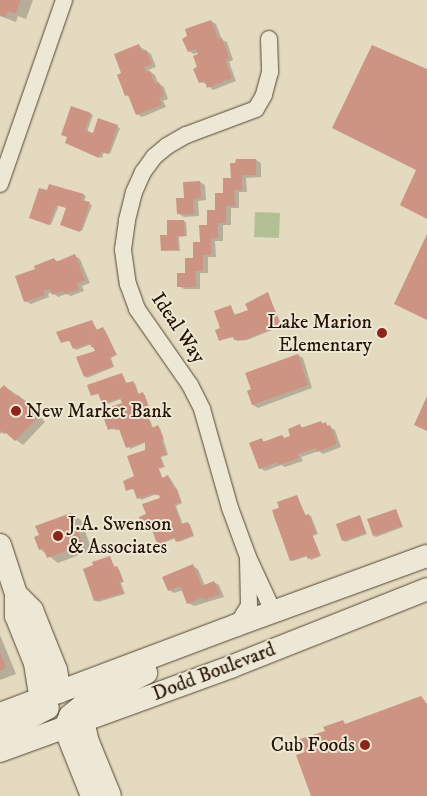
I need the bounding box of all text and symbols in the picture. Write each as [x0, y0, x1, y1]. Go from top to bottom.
street label: Ideal Way [146, 288, 210, 368]
place label: Lake Marion Elementary [267, 310, 372, 357]
marker: Lake Marion Elementary [376, 327, 388, 339]
place label: New Market Bank [26, 399, 172, 423]
marker: New Market Bank [10, 405, 22, 417]
place label: J.A. Swenson & Associates [68, 512, 171, 559]
marker: J.A. Swenson & Associates [52, 530, 64, 542]
street label: Dodd Boulevard [149, 638, 279, 706]
place label: Cub Foods [271, 733, 355, 757]
marker: Cub Foods [359, 739, 371, 751]

